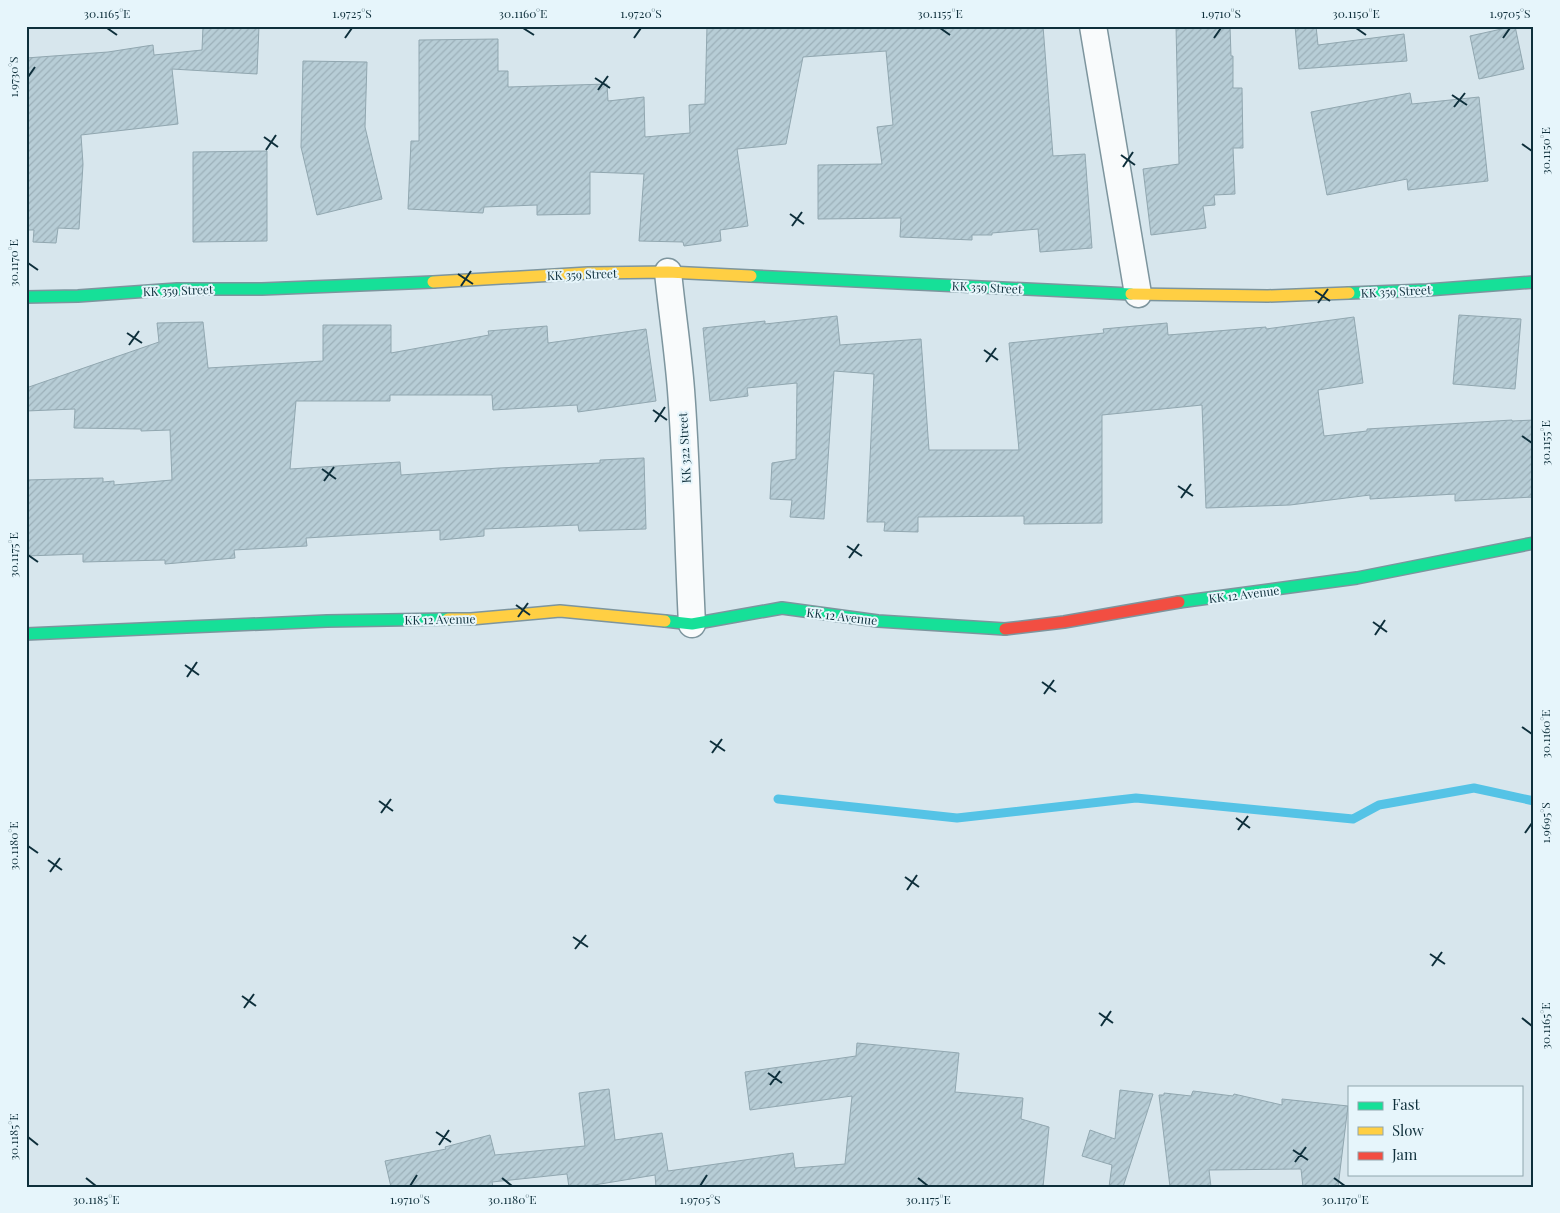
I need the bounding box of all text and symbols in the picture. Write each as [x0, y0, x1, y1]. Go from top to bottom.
text: 30.1165°E [84, 5, 130, 21]
text: 1.9725°S [332, 5, 372, 21]
text: 30.1160°E [499, 5, 547, 21]
text: 1.9720°S [620, 5, 662, 21]
text: 30.1155°E [917, 5, 963, 21]
text: 1.9710°S [1201, 5, 1241, 21]
text: 30.1150°E [1332, 5, 1380, 21]
text: 1.9705°S [1490, 5, 1530, 21]
text: 1.9730°S [5, 56, 21, 98]
text: 30.1150°E [1537, 127, 1553, 175]
text: 30.1170°E [5, 239, 21, 287]
street label: KK 359 Street [547, 265, 618, 283]
street label: KK 359 Street [951, 277, 1023, 297]
street label: KK 359 Street [143, 281, 214, 299]
street label: KK 359 Street [1360, 281, 1432, 301]
street label: KK 322 Street [674, 411, 694, 484]
text: 30.1155°E [1537, 420, 1553, 466]
text: 30.1175°E [5, 532, 21, 578]
street label: KK 12 Avenue [1208, 582, 1280, 606]
street label: KK 12 Avenue [806, 604, 878, 628]
street label: KK 12 Avenue [404, 610, 476, 628]
text: 30.1160°E [1537, 710, 1553, 758]
text: 1.9695°S [1537, 802, 1553, 844]
text: 30.1180°E [5, 822, 21, 870]
text: 30.1165°E [1537, 1003, 1553, 1049]
legend [1348, 1086, 1522, 1176]
text: Fast [1392, 1094, 1421, 1114]
text: 30.1185°E [5, 1114, 21, 1160]
text: Slow [1392, 1120, 1424, 1140]
text: Jam [1391, 1144, 1418, 1164]
text: 30.1185°E [73, 1191, 119, 1207]
text: 1.9710°S [390, 1191, 430, 1207]
text: 30.1180°E [488, 1191, 536, 1207]
text: 1.9705°S [680, 1191, 720, 1207]
text: 30.1175°E [905, 1191, 951, 1207]
text: 30.1170°E [1321, 1191, 1369, 1207]

